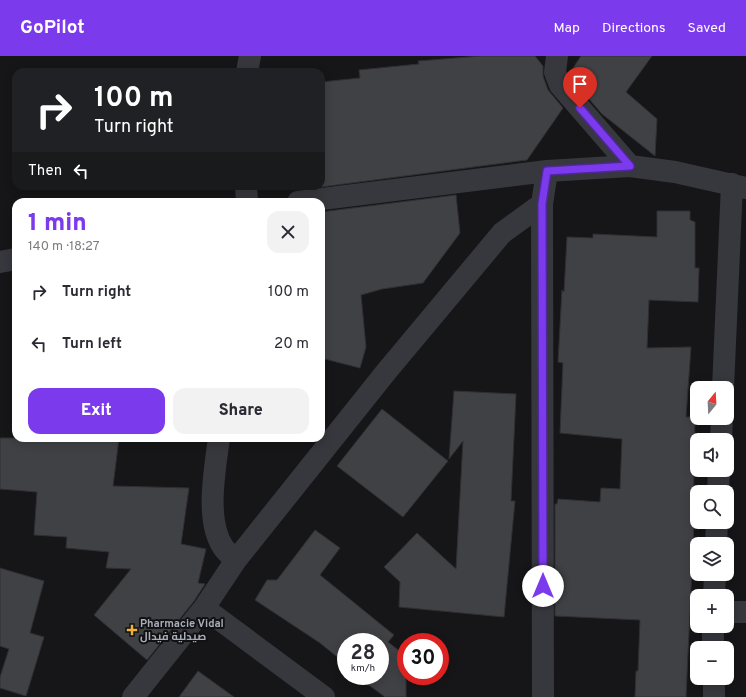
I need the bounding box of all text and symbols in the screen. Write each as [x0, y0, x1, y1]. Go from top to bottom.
text: GoPilot [20, 16, 85, 40]
text: Map [554, 20, 580, 37]
text: Directions [602, 20, 666, 37]
text: Saved [688, 20, 726, 37]
pin [563, 67, 597, 108]
icon: arrive [569, 73, 591, 95]
text: 100 m [94, 81, 174, 117]
icon: right [28, 84, 80, 136]
text: Turn right [94, 116, 174, 139]
icon: left [70, 160, 92, 182]
text: Then [28, 162, 62, 181]
text: 1 min [28, 209, 87, 239]
button: close [267, 211, 309, 253]
text: 140 m · 18:27 [28, 239, 100, 255]
icon: right [28, 281, 50, 303]
text: Turn right [62, 283, 131, 302]
text: 100 m [268, 283, 309, 302]
icon: left [28, 333, 50, 355]
text: Turn left [62, 335, 122, 354]
text: 20 m [274, 335, 309, 354]
north arrow [690, 381, 734, 425]
map controls [690, 381, 734, 685]
button: Exit [28, 388, 165, 434]
button: Share [173, 388, 309, 434]
button: sound [690, 433, 734, 477]
button: search [690, 485, 734, 529]
button: layers [690, 537, 734, 581]
position arrow [522, 565, 564, 607]
button: + [690, 589, 734, 633]
place label: Pharmacie Vidal صيدلية فيدال [140, 617, 224, 644]
marker: Pharmacie Vidal صيدلية فيدال [127, 625, 137, 635]
speed limit sign: 30 [397, 633, 449, 685]
text: 28 [351, 641, 375, 667]
button: − [690, 641, 734, 685]
text: km/h [351, 662, 375, 675]

